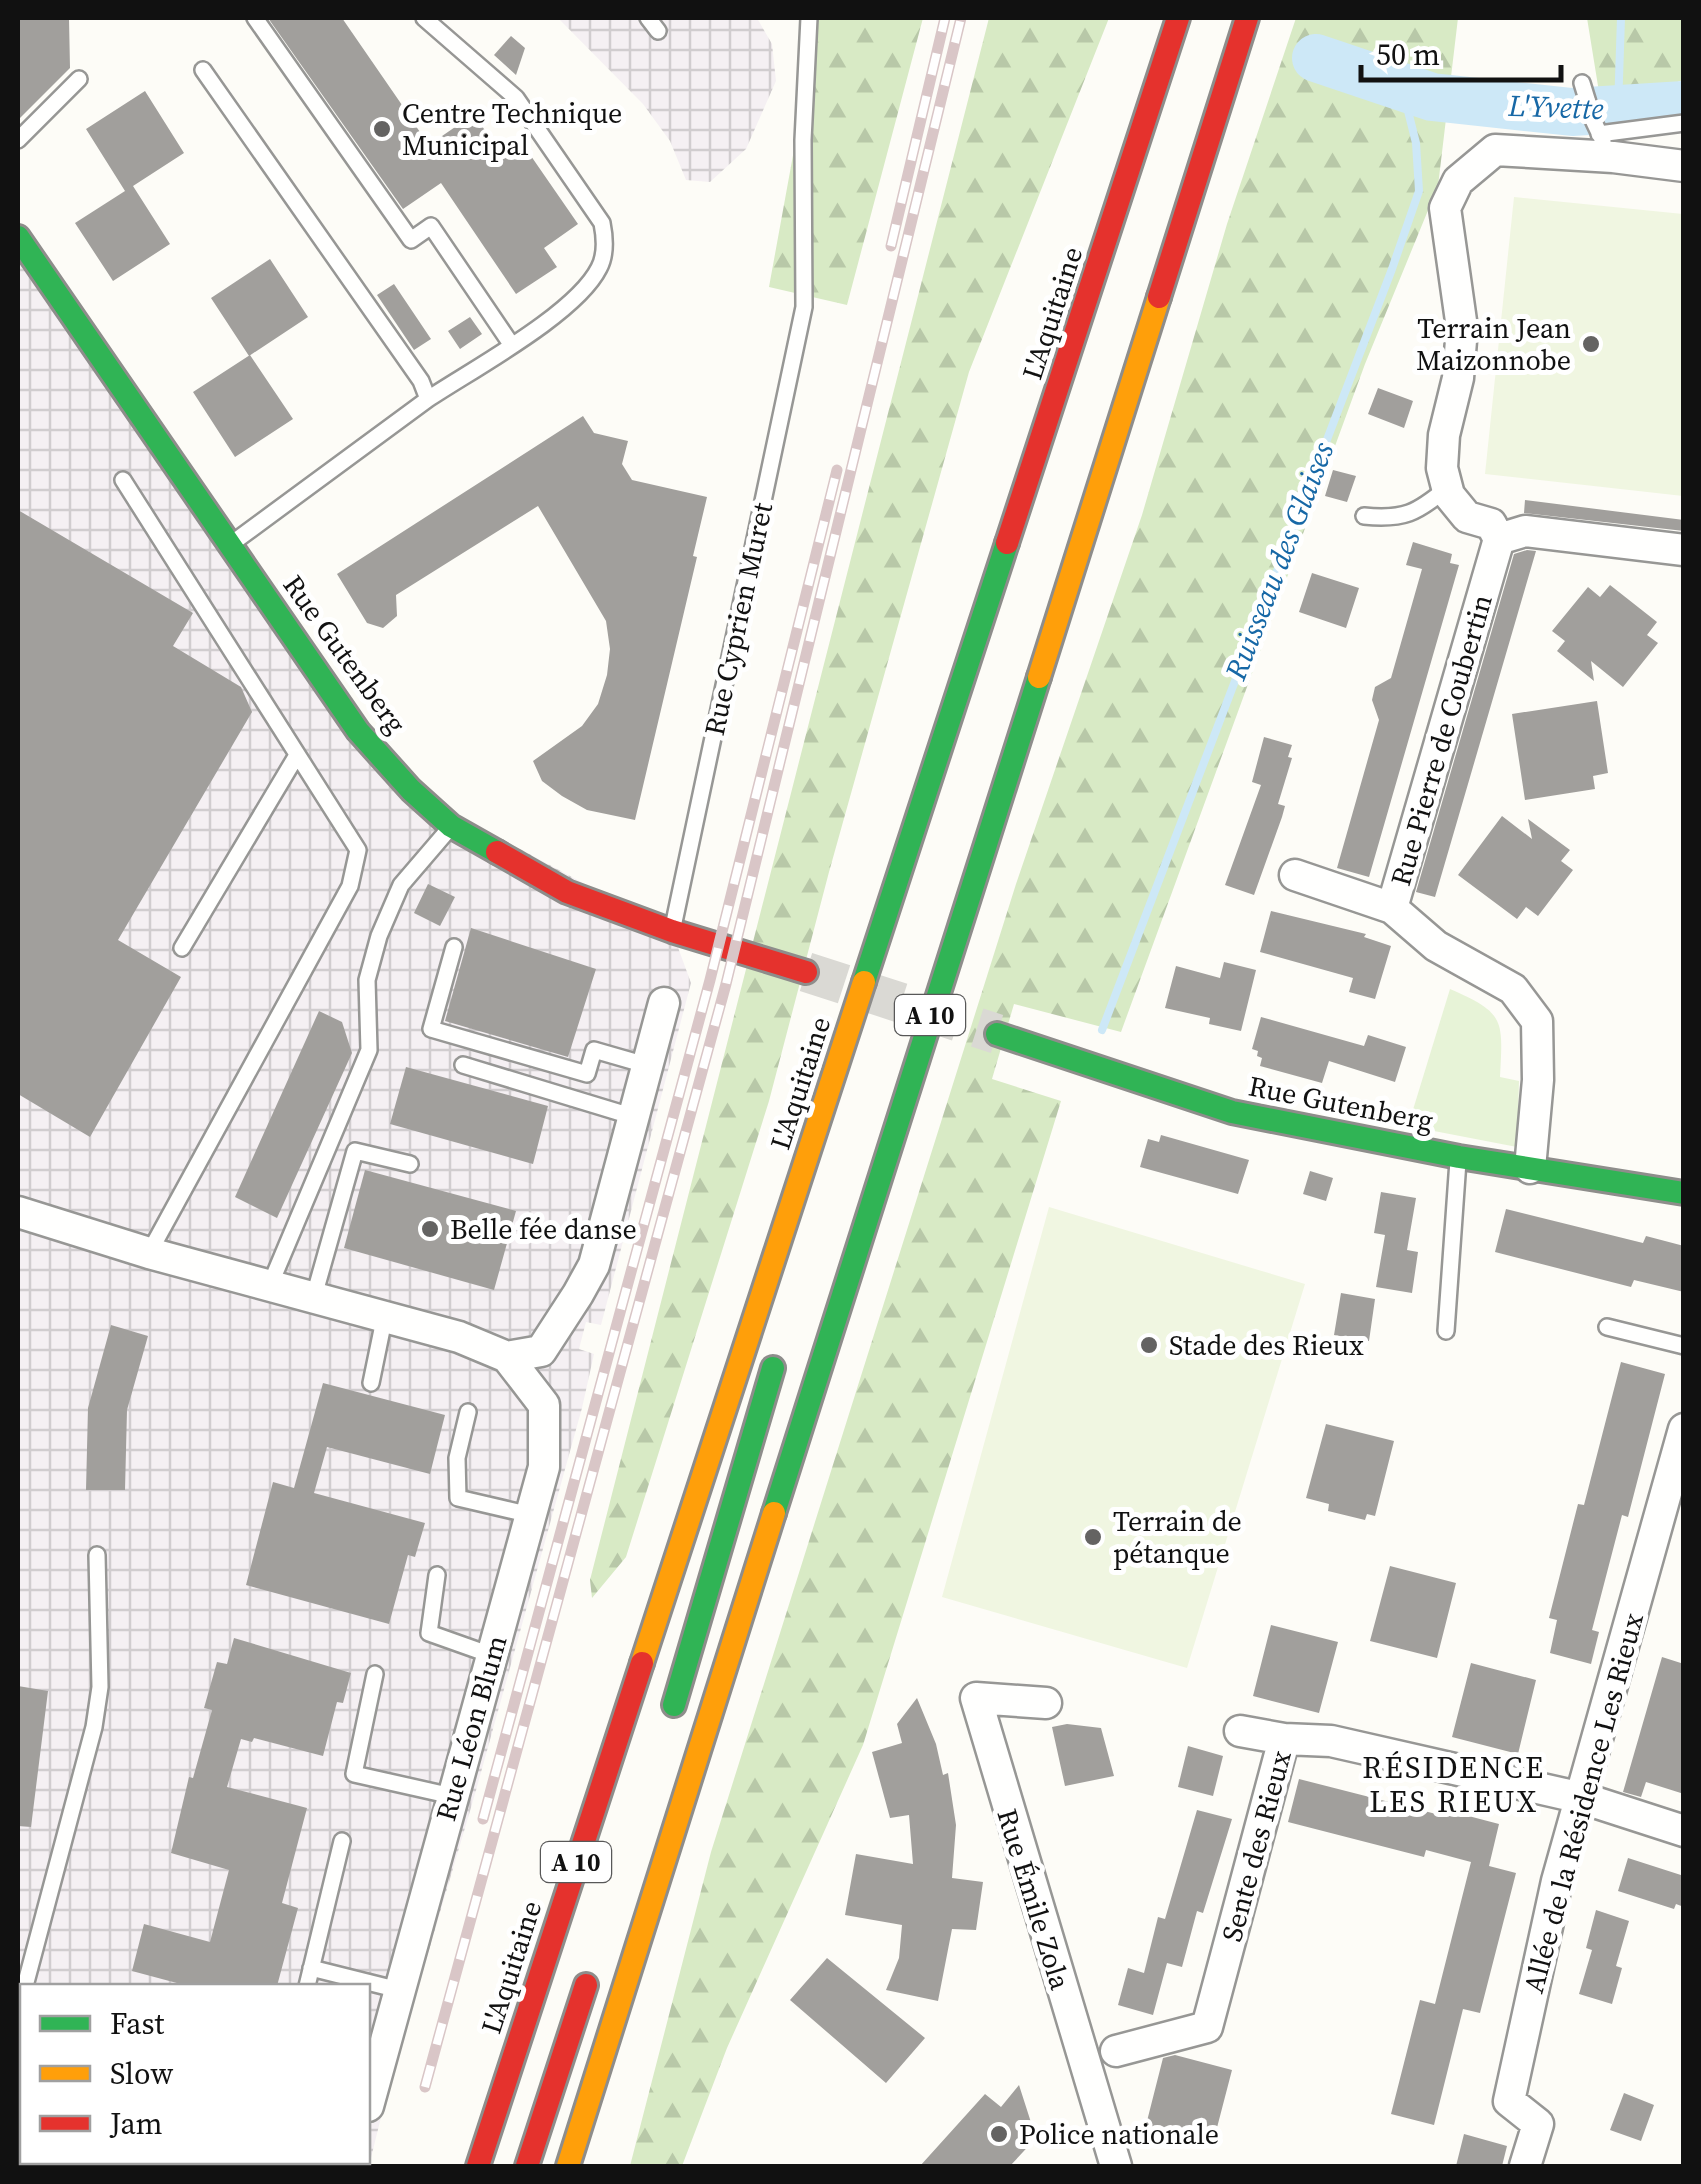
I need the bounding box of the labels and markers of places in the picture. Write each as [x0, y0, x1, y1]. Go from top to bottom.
place label: Centre Technique Municipal [402, 94, 622, 164]
marker: Centre Technique Municipal [371, 118, 393, 140]
place label: Terrain Jean Maizonnobe [1416, 309, 1571, 379]
marker: Terrain Jean Maizonnobe [1580, 333, 1602, 355]
place label: Belle fée danse [450, 1210, 637, 1248]
marker: Belle fée danse [419, 1218, 441, 1240]
place label: Stade des Rieux [1169, 1326, 1364, 1364]
marker: Stade des Rieux [1138, 1334, 1160, 1356]
place label: Terrain de pétanque [1113, 1502, 1242, 1572]
marker: Terrain de pétanque [1082, 1526, 1104, 1548]
place label: Police nationale [1019, 2115, 1219, 2153]
marker: Police nationale [988, 2123, 1010, 2145]

